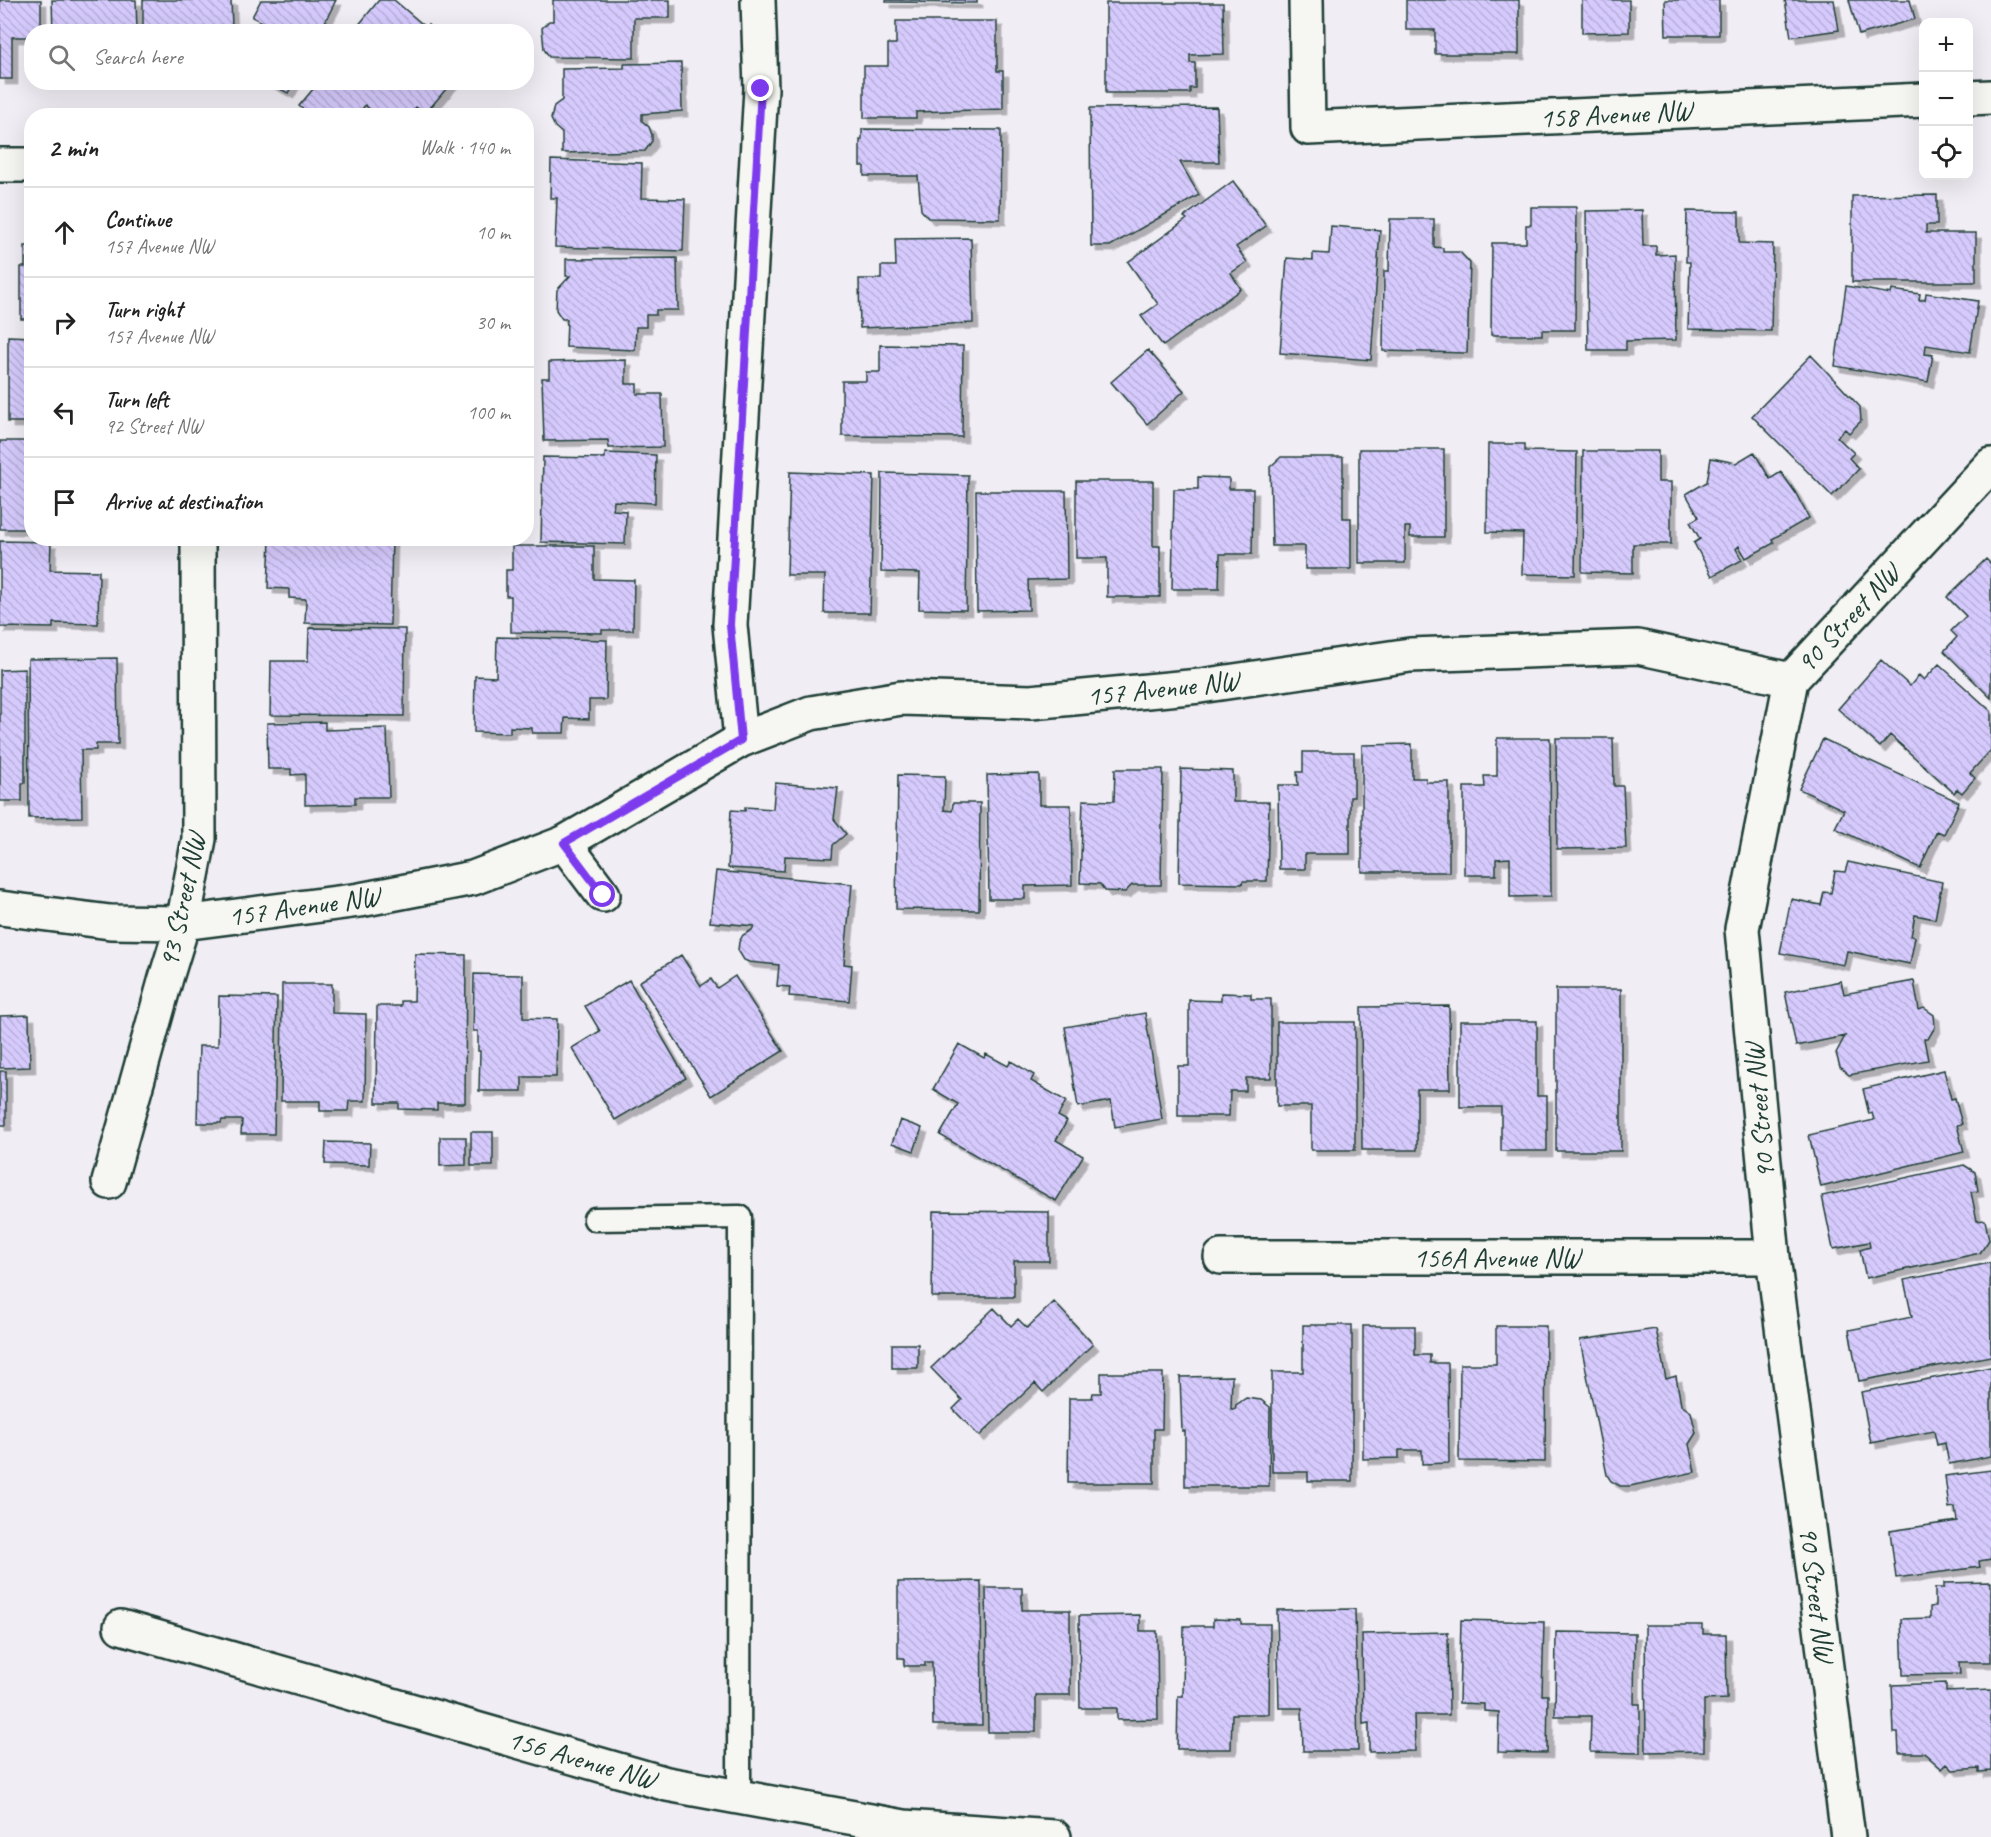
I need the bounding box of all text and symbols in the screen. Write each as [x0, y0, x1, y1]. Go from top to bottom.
map controls [1919, 18, 1973, 180]
button: + [1919, 18, 1973, 72]
search box [24, 24, 534, 90]
icon: search [45, 41, 78, 74]
text: Search here [93, 43, 183, 71]
button: − [1919, 72, 1973, 126]
route end [747, 75, 773, 101]
street label: 158 Avenue NW [1539, 92, 1696, 135]
button: locate [1919, 126, 1973, 180]
text: 2 min [48, 131, 98, 164]
text: Walk · 140 m [420, 135, 510, 160]
text: Continue [105, 206, 171, 234]
icon: ahead [48, 216, 81, 249]
text: 10 m [476, 220, 510, 245]
text: 157 Avenue NW [105, 234, 214, 259]
text: Turn right [105, 296, 182, 324]
icon: right [48, 306, 81, 339]
text: 30 m [476, 310, 510, 335]
text: 157 Avenue NW [105, 324, 214, 349]
text: Turn left [105, 386, 169, 414]
icon: left [48, 396, 81, 429]
text: 100 m [467, 400, 510, 425]
text: 92 Street NW [105, 414, 203, 439]
icon: arrive [48, 486, 81, 519]
text: Arrive at destination [105, 488, 262, 516]
street label: 90 Street NW [1789, 554, 1909, 680]
street label: 157 Avenue NW [1085, 662, 1244, 713]
street label: 93 Street NW [151, 827, 214, 970]
street label: 157 Avenue NW [226, 878, 385, 934]
route start [589, 881, 615, 907]
street label: 90 Street NW [1735, 1039, 1782, 1181]
street label: 156A Avenue NW [1414, 1240, 1583, 1275]
street label: 90 Street NW [1791, 1524, 1843, 1667]
street label: 156 Avenue NW [504, 1721, 663, 1798]

